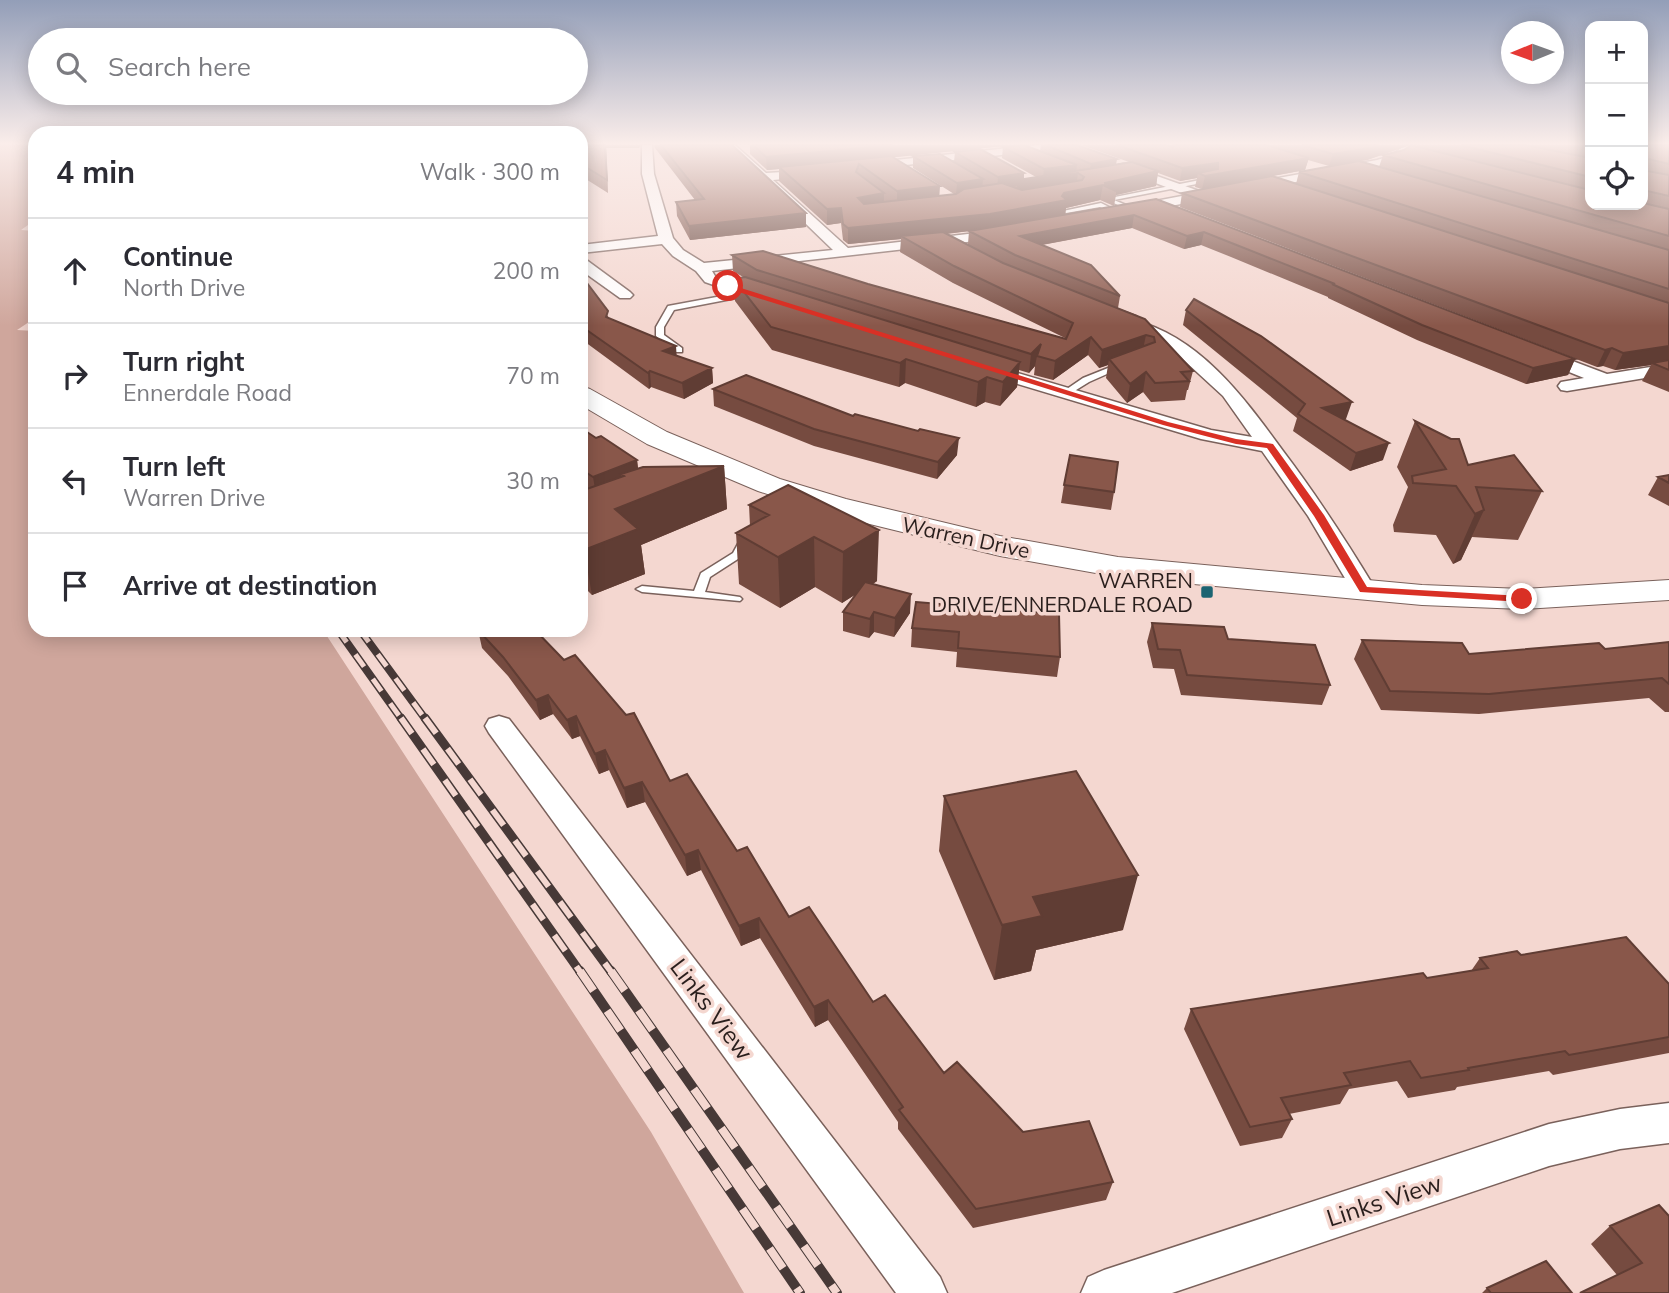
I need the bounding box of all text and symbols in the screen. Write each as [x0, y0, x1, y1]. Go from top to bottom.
north arrow [1501, 21, 1564, 84]
map controls [1585, 21, 1648, 210]
button: + [1585, 21, 1648, 84]
search box [28, 28, 588, 105]
icon: search [52, 48, 90, 86]
text: Search here [108, 50, 251, 83]
button: − [1585, 84, 1648, 147]
button: locate [1585, 147, 1648, 210]
text: 4 min [56, 153, 135, 191]
text: Walk · 300 m [420, 157, 560, 186]
text: Continue [123, 240, 233, 273]
icon: ahead [56, 252, 94, 290]
text: 200 m [492, 256, 560, 285]
route start [712, 270, 743, 301]
text: North Drive [123, 273, 245, 302]
text: Turn right [123, 345, 244, 378]
icon: right [56, 357, 94, 395]
text: 70 m [506, 361, 560, 390]
text: Ennerdale Road [123, 378, 292, 407]
text: Turn left [123, 450, 225, 483]
icon: left [56, 462, 94, 500]
text: 30 m [506, 466, 560, 495]
text: Warren Drive [123, 483, 265, 512]
street label: Warren Drive [900, 511, 1032, 563]
icon: arrive [56, 567, 94, 605]
place label: WARREN DRIVE/ENNERDALE ROAD [931, 567, 1193, 617]
text: Arrive at destination [123, 569, 378, 602]
route end [1506, 583, 1537, 614]
marker: WARREN DRIVE/ENNERDALE ROAD [1199, 584, 1215, 600]
street label: Links View [664, 952, 760, 1066]
street label: Links View [1323, 1167, 1446, 1233]

